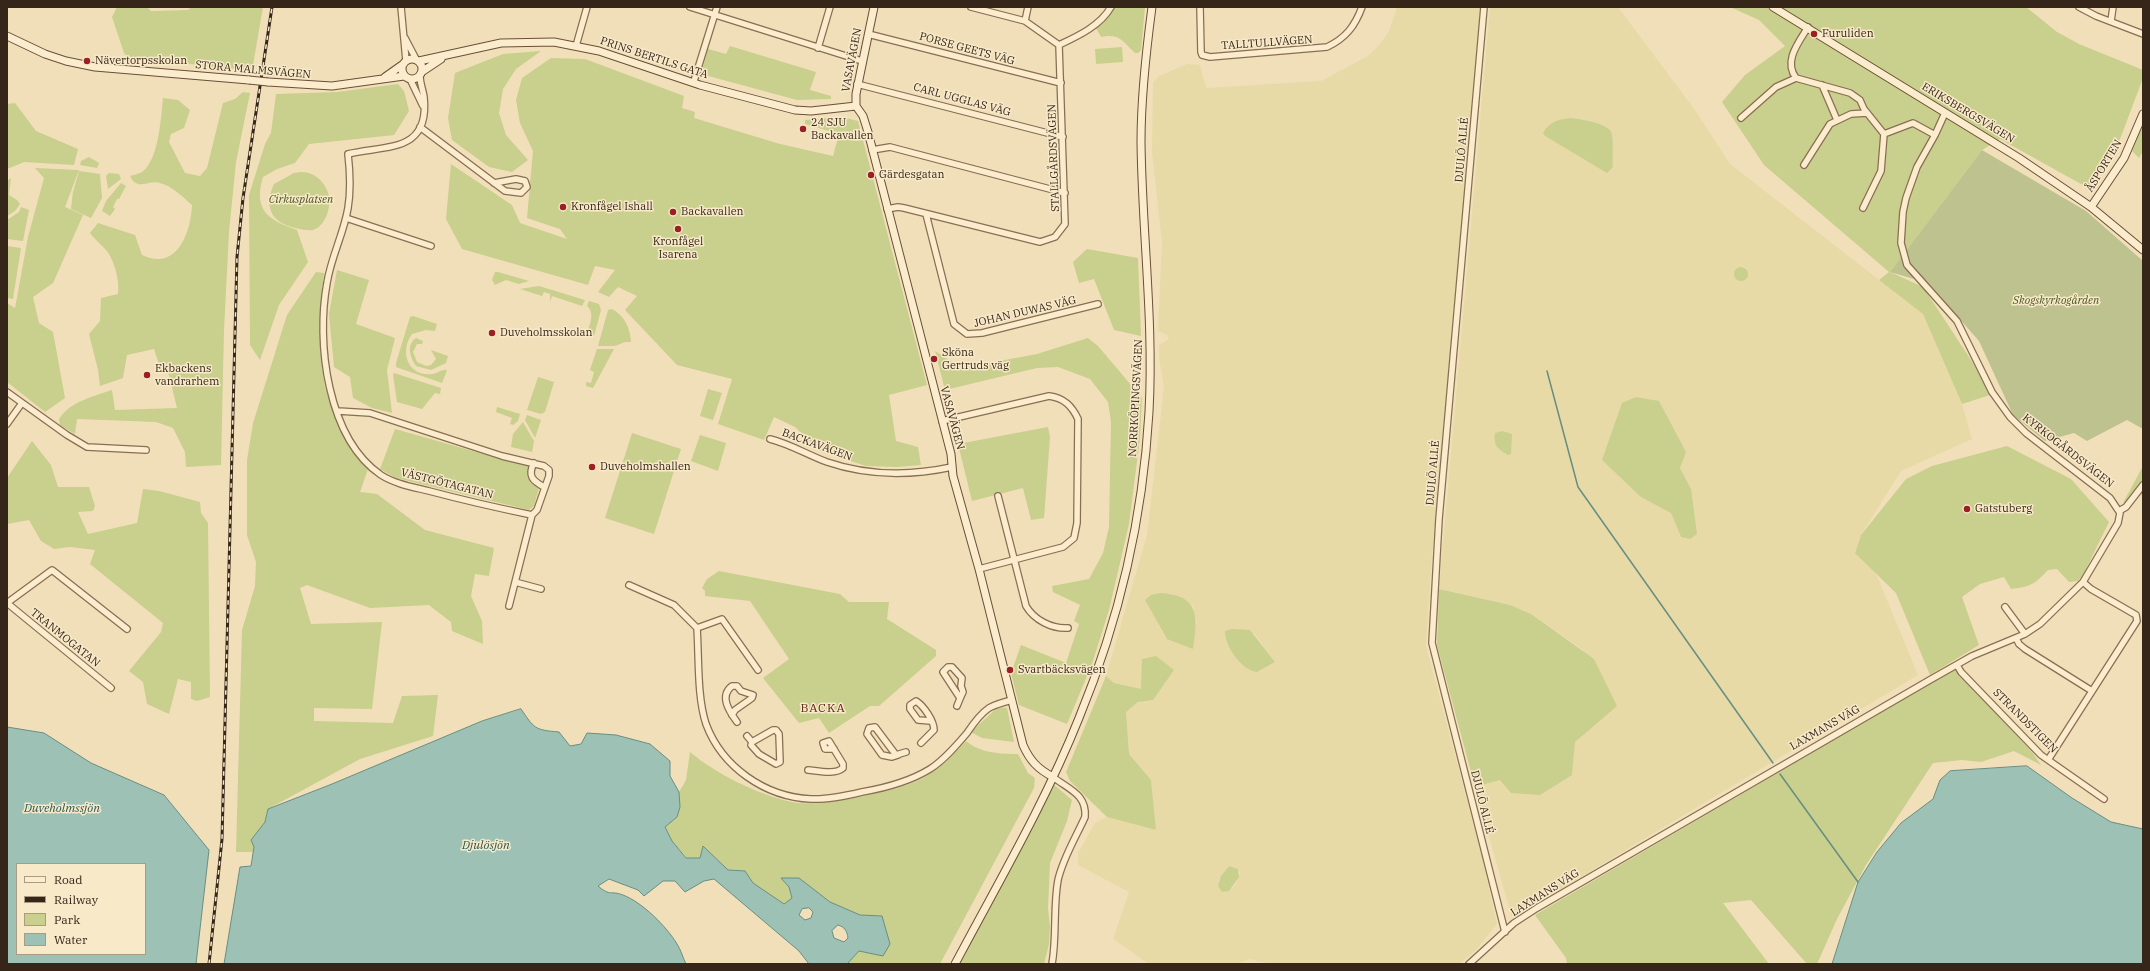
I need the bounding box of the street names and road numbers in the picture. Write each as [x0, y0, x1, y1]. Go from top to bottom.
street label: VASAVÄGEN [839, 27, 865, 93]
street label: PORSE GEETS VÄG [918, 30, 1016, 68]
street label: TALLTULLVÄGEN [1221, 33, 1313, 53]
street label: PRINS BERTILS GATA [598, 34, 710, 82]
street label: STORA MALMSVÄGEN [195, 58, 311, 82]
street label: ERIKSBERGSVÄGEN [1919, 80, 2017, 146]
street label: CARL UGGLAS VÄG [912, 81, 1012, 119]
street label: STALLGÅRDSVÄGEN [1046, 104, 1062, 212]
street label: DJULÖ ALLÉ [1453, 117, 1471, 183]
street label: ÅSPORTEN [2083, 137, 2125, 195]
street label: JOHAN DUWAS VÄG [972, 294, 1078, 330]
street label: NORRKÖPINGSVÄGEN [1126, 339, 1146, 457]
street label: VASAVÄGEN [937, 385, 967, 451]
street label: KYRKOGÅRDSVÄGEN [2020, 411, 2116, 491]
street label: BACKAVÄGEN [780, 426, 854, 464]
street label: DJULÖ ALLÉ [1424, 440, 1442, 506]
street label: VÄSTGÖTAGATAN [399, 466, 495, 502]
street label: TRANMOGATAN [28, 606, 102, 670]
street label: STRANDSTIGEN [1990, 686, 2060, 756]
street label: LAXMANS VÄG [1788, 703, 1862, 753]
street label: DJULÖ ALLÉ [1468, 769, 1496, 835]
street label: LAXMANS VÄG [1508, 867, 1582, 919]

